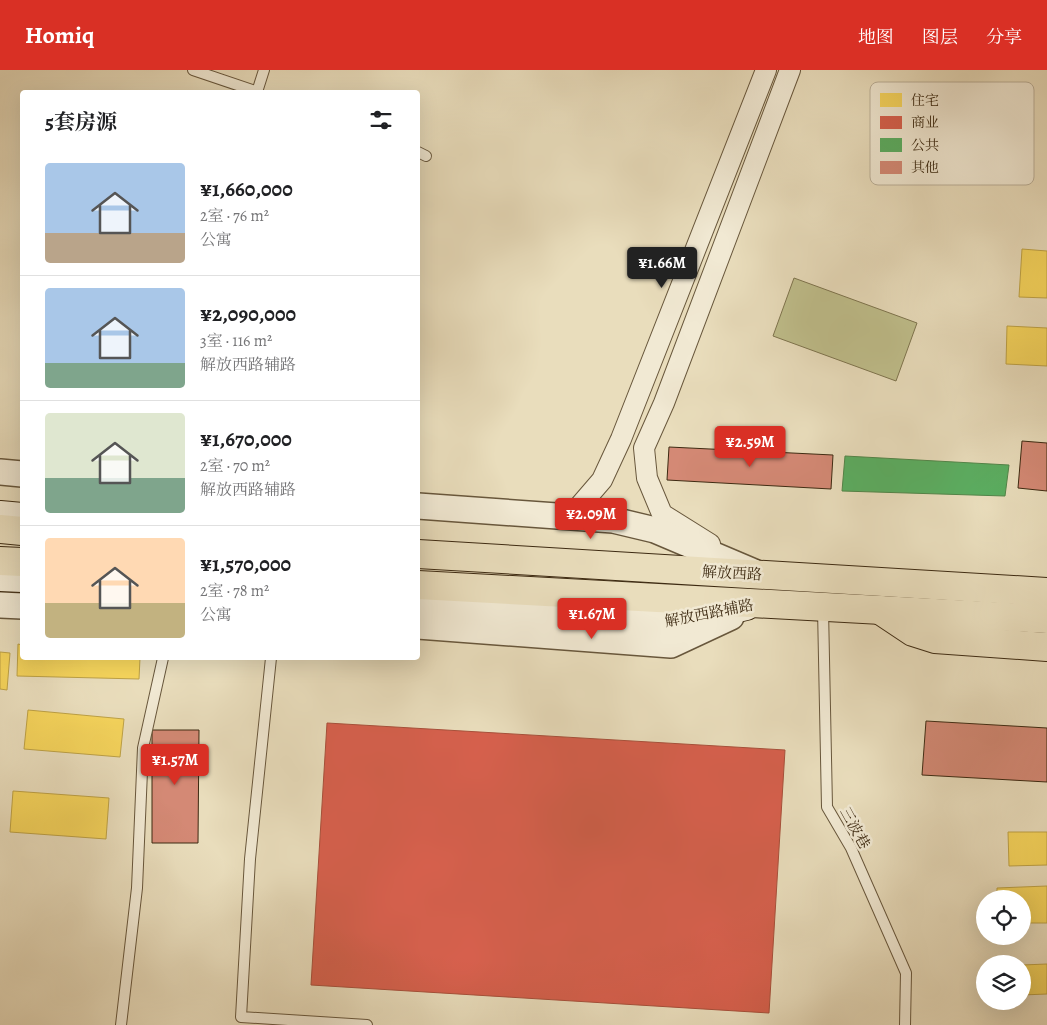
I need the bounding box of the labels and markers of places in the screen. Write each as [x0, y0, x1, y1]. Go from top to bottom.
pin: ¥1.66M [621, 246, 703, 289]
pin: ¥2.59M [709, 426, 791, 468]
pin: ¥2.09M [550, 498, 632, 540]
pin: ¥1.67M [551, 598, 633, 640]
pin: ¥1.57M [134, 744, 216, 786]

